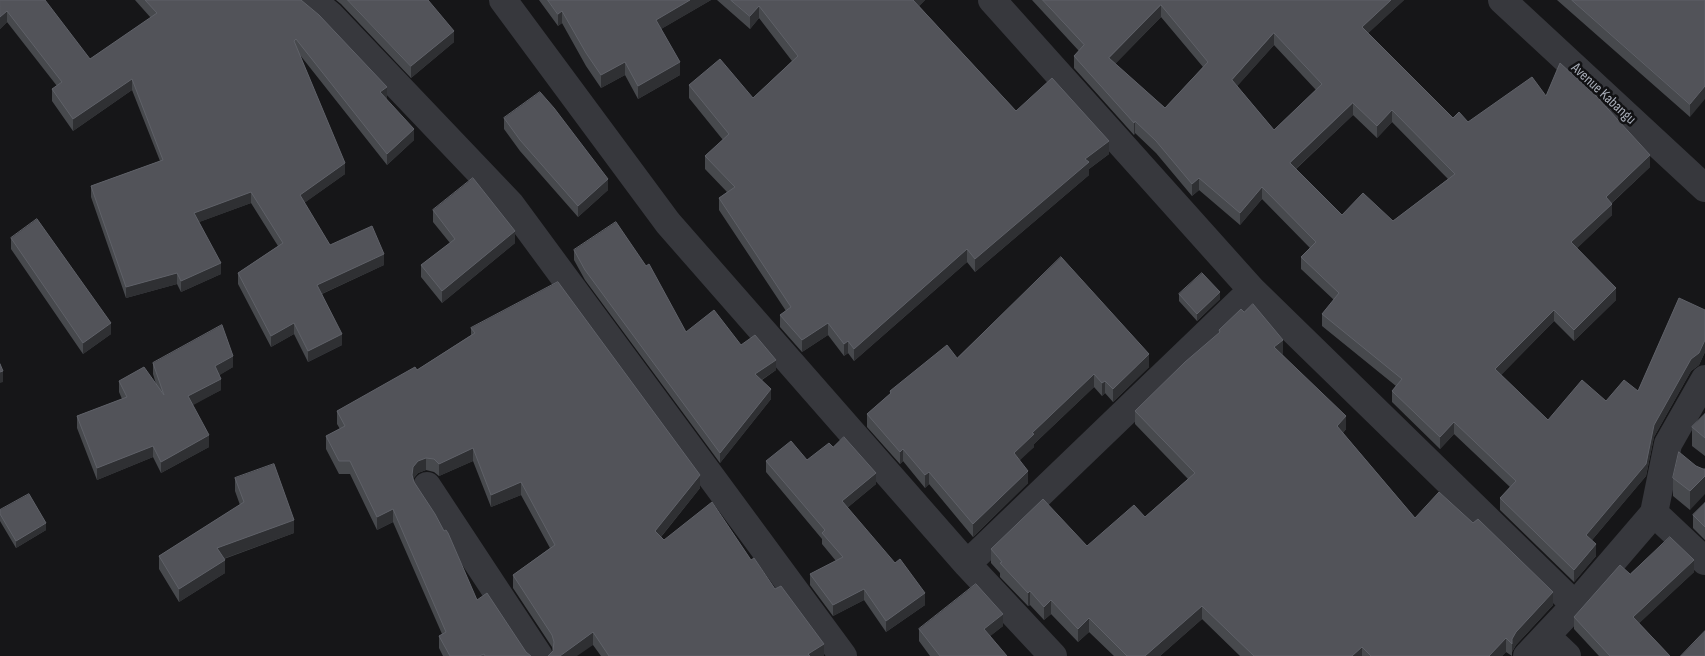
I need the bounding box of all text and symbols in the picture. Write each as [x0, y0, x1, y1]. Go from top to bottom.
street label: Avenue Kabangu [1567, 59, 1639, 129]

